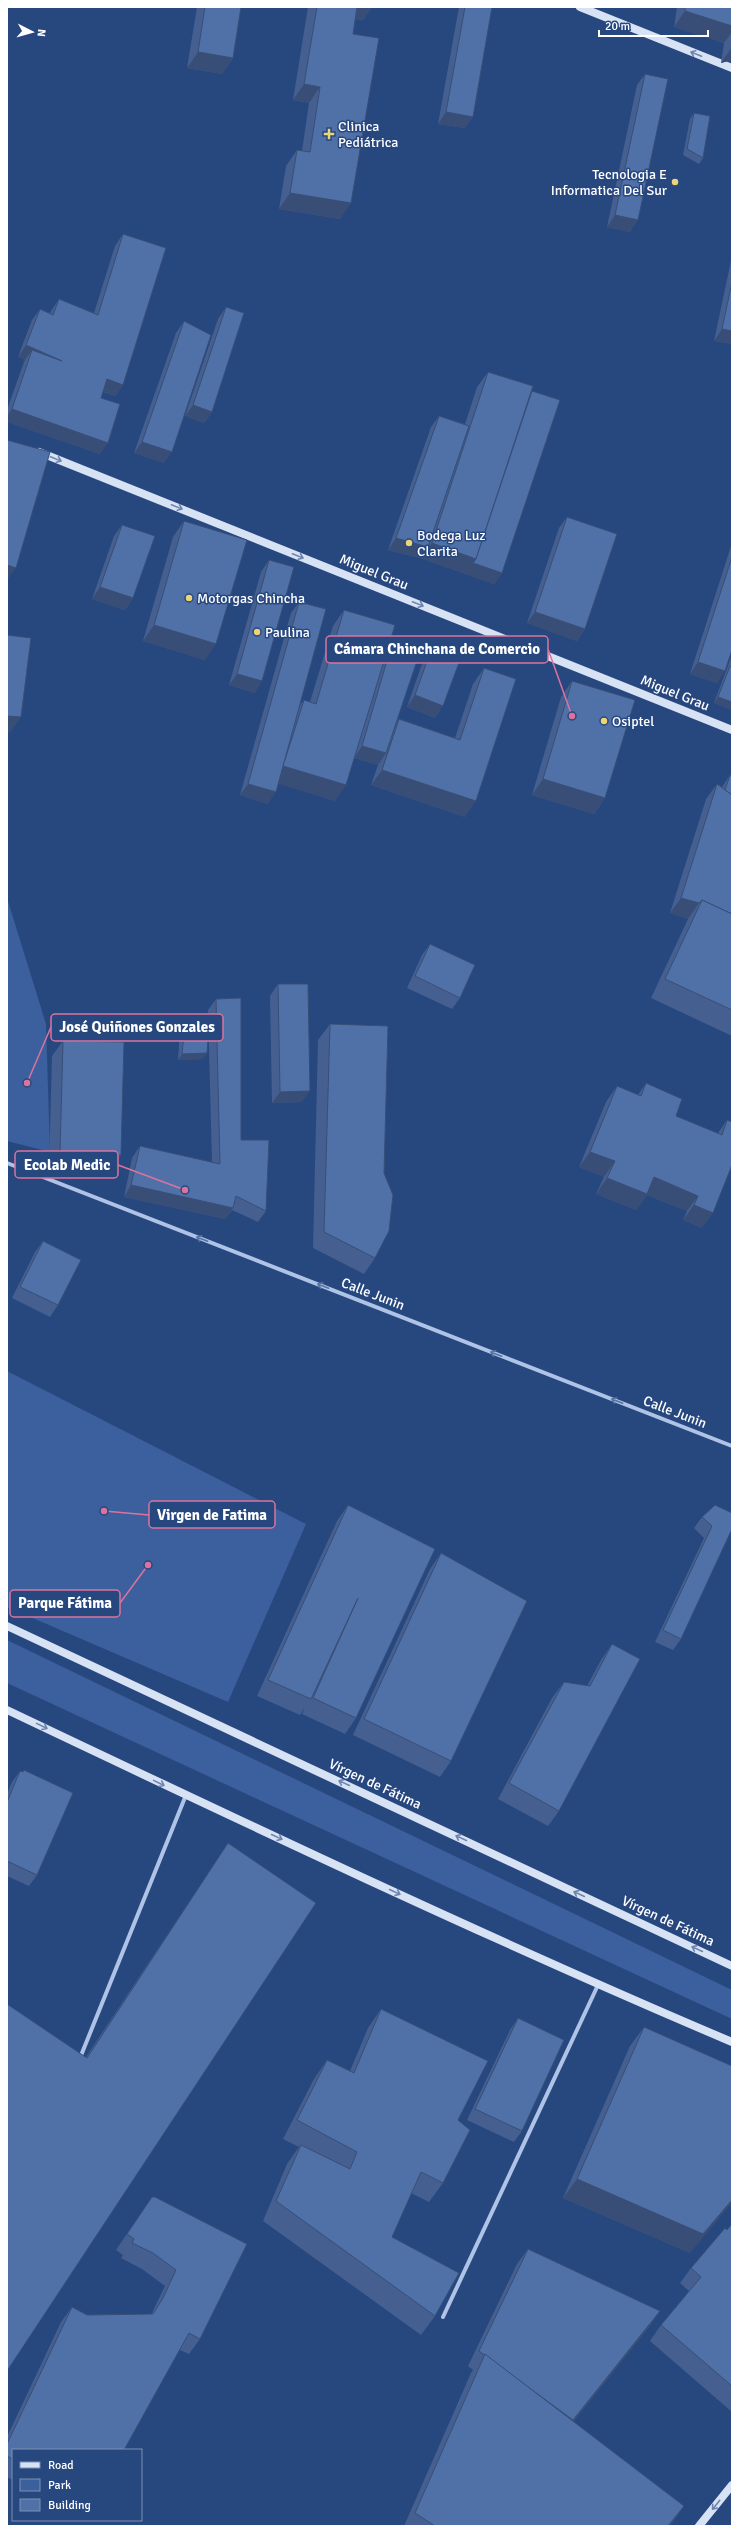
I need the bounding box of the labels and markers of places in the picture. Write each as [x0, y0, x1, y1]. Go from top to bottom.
place label: Clinica Pediátrica [338, 118, 398, 151]
marker: Clinica Pediátrica [323, 128, 335, 140]
place label: Tecnologia E Informatica Del Sur [551, 166, 668, 199]
marker: Tecnologia E Informatica Del Sur [670, 177, 680, 187]
place label: Bodega Luz Clarita [417, 527, 486, 560]
marker: Bodega Luz Clarita [404, 538, 414, 548]
place label: Motorgas Chincha [197, 590, 305, 607]
marker: Motorgas Chincha [184, 593, 194, 603]
place label: Paulina [265, 624, 310, 641]
marker: Paulina [252, 627, 262, 637]
callout: Cámara Chinchana de Comercio [326, 636, 548, 663]
place label: Osiptel [612, 713, 654, 730]
marker: Osiptel [599, 716, 609, 726]
callout: José Quiñones Gonzales [51, 1014, 223, 1041]
callout: Ecolab Medic [15, 1151, 118, 1178]
callout: Virgen de Fatima [149, 1501, 275, 1528]
callout: Parque Fátima [10, 1590, 120, 1617]

